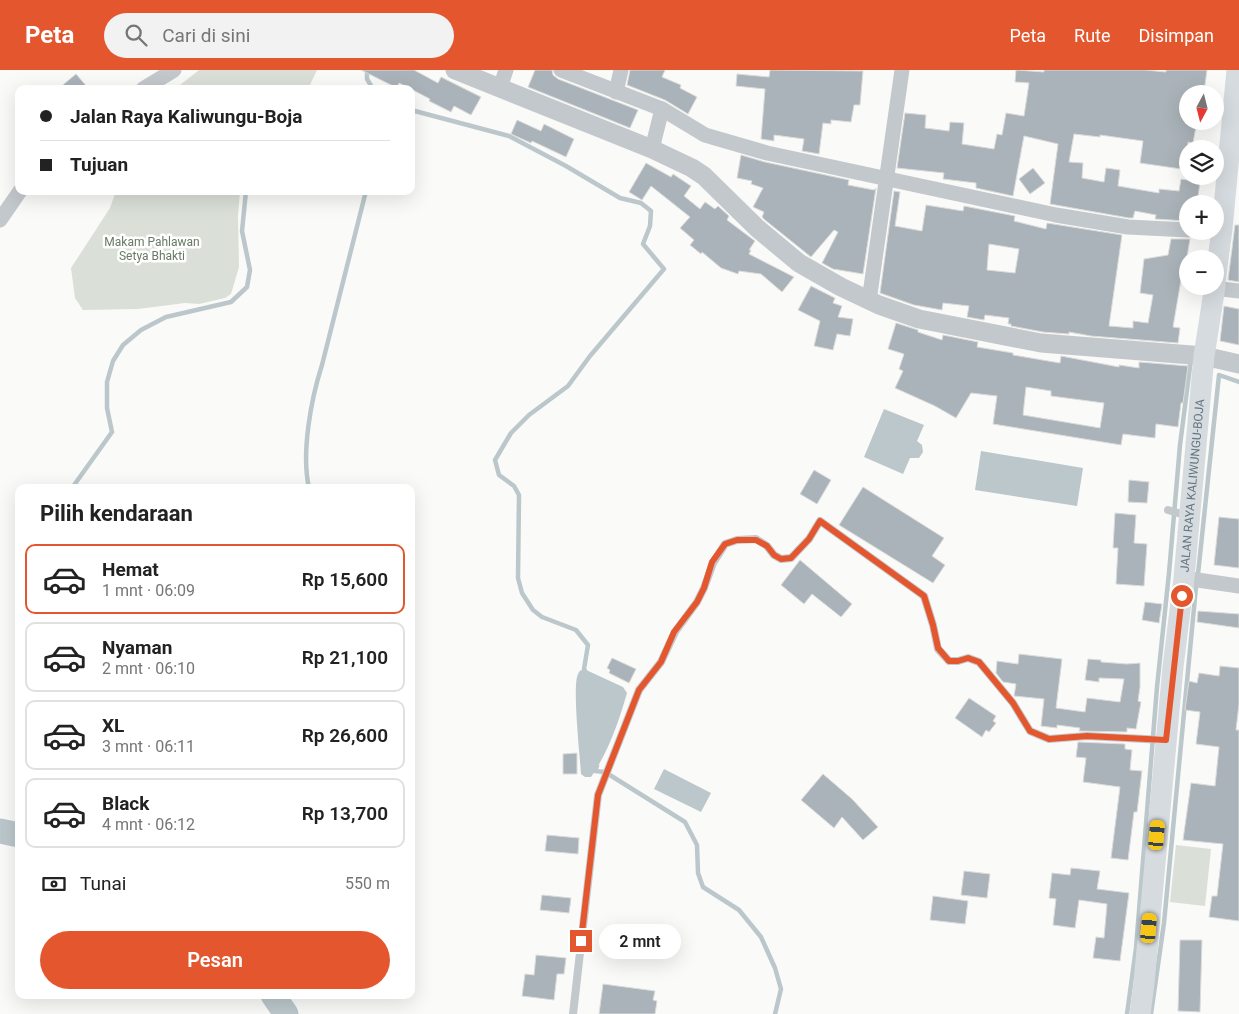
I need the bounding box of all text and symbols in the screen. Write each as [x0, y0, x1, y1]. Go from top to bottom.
search box [104, 13, 454, 58]
text: Peta [25, 21, 74, 49]
icon: search [122, 21, 150, 49]
text: Cari di sini [162, 24, 250, 47]
text: Peta [1010, 25, 1046, 46]
text: Rute [1074, 25, 1111, 46]
text: Disimpan [1139, 25, 1214, 46]
north arrow [1179, 85, 1224, 130]
map controls [1179, 85, 1224, 295]
text: Jalan Raya Kaliwungu-Boja [70, 105, 302, 128]
button: layers [1179, 140, 1224, 185]
text: Tujuan [70, 153, 128, 176]
button: + [1179, 195, 1224, 240]
park label: Makam Pahlawan Setya Bhakti [104, 235, 200, 263]
button: − [1179, 250, 1224, 295]
street label: JALAN RAYA KALIWUNGU-BOJA [1178, 398, 1207, 573]
text: Pilih kendaraan [40, 501, 193, 526]
icon: car [42, 557, 87, 602]
text: Hemat [102, 558, 159, 581]
text: Rp 15,600 [302, 568, 388, 591]
text: 1 mnt · 06:09 [102, 581, 195, 600]
route start [1171, 585, 1193, 607]
icon: car [42, 635, 87, 680]
text: Nyaman [102, 636, 172, 659]
text: Rp 21,100 [302, 646, 388, 669]
text: 2 mnt · 06:10 [102, 659, 195, 678]
icon: car [42, 713, 87, 758]
text: XL [102, 714, 124, 737]
text: Rp 26,600 [302, 724, 388, 747]
text: 3 mnt · 06:11 [102, 737, 195, 756]
icon: car [42, 791, 87, 836]
text: Black [102, 792, 149, 815]
text: Rp 13,700 [302, 802, 388, 825]
text: 4 mnt · 06:12 [102, 815, 195, 834]
car [1148, 819, 1165, 851]
icon: cash [40, 870, 68, 898]
text: Tunai [80, 872, 126, 895]
text: 550 m [345, 874, 390, 893]
car [1140, 912, 1157, 944]
callout: 2 mnt [598, 924, 681, 958]
route end [570, 930, 592, 952]
button: Pesan [40, 931, 390, 989]
text: 2 mnt [619, 932, 661, 951]

